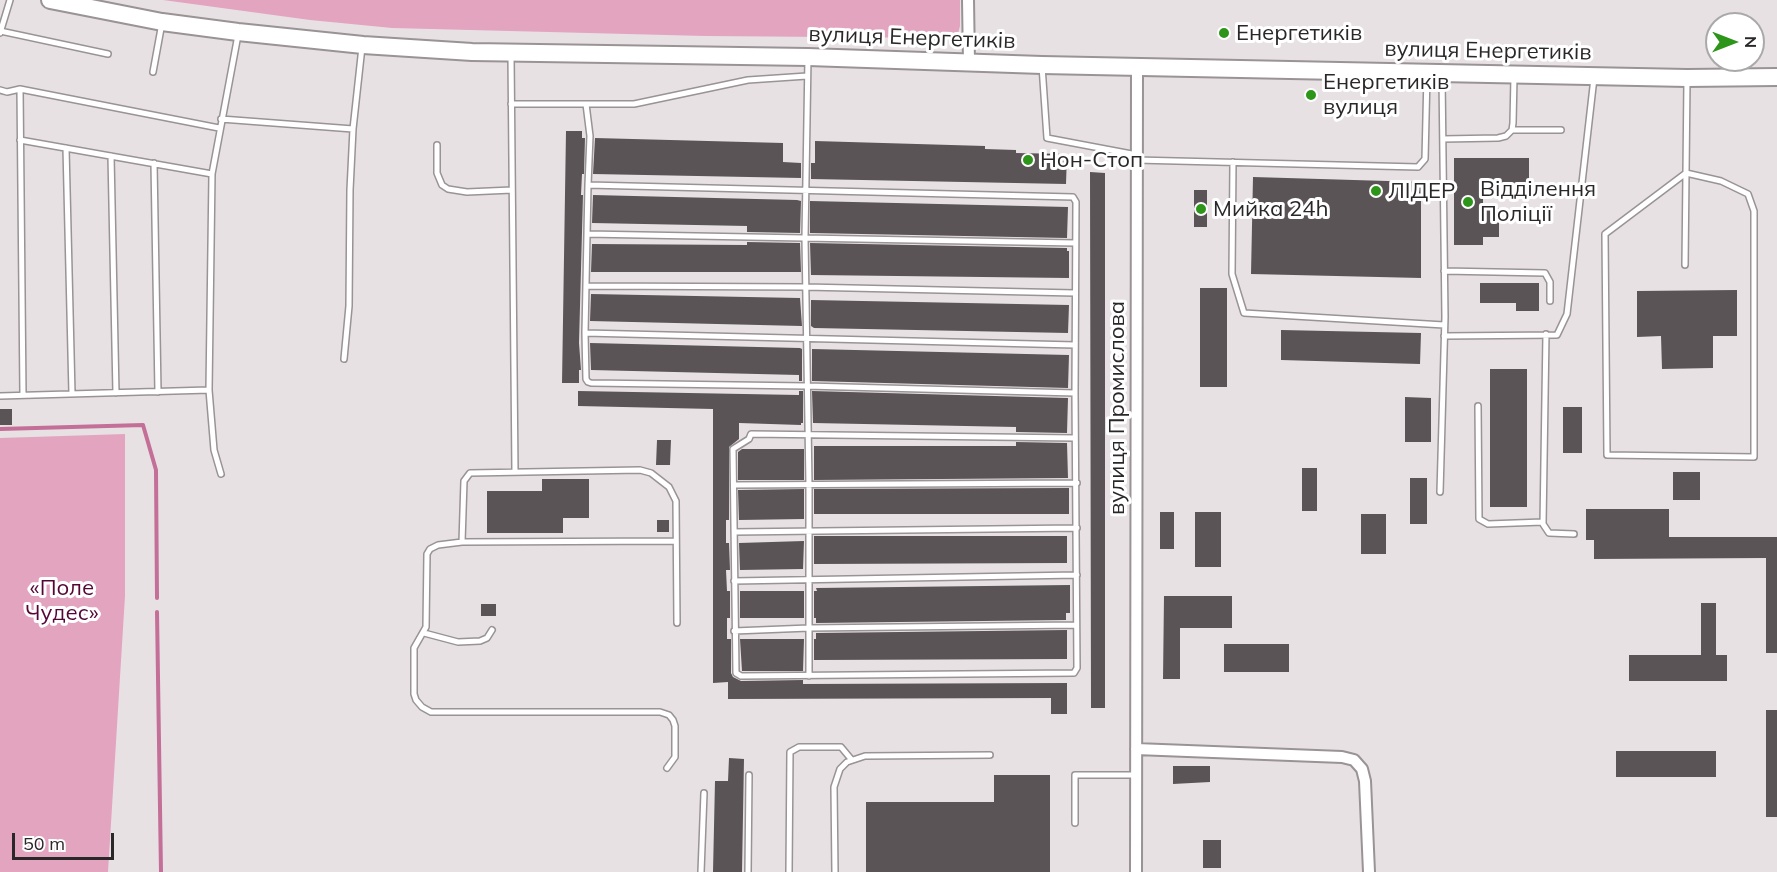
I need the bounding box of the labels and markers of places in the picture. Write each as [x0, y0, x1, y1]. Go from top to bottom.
place label: Енергетиків [1236, 20, 1362, 46]
marker: Енергетиків [1217, 26, 1231, 40]
place label: Енергетиків вулиця [1323, 69, 1449, 120]
marker: Енергетиків вулиця [1304, 88, 1318, 102]
place label: Нон-Стоп [1040, 147, 1143, 173]
marker: Нон-Стоп [1021, 153, 1035, 167]
place label: Відділення Поліції [1480, 176, 1596, 228]
place label: ЛІДЕР [1388, 178, 1455, 204]
marker: ЛІДЕР [1369, 184, 1383, 198]
marker: Відділення Поліції [1461, 195, 1475, 209]
place label: Мийка 24һ [1213, 196, 1329, 222]
marker: Мийка 24һ [1194, 202, 1208, 216]

